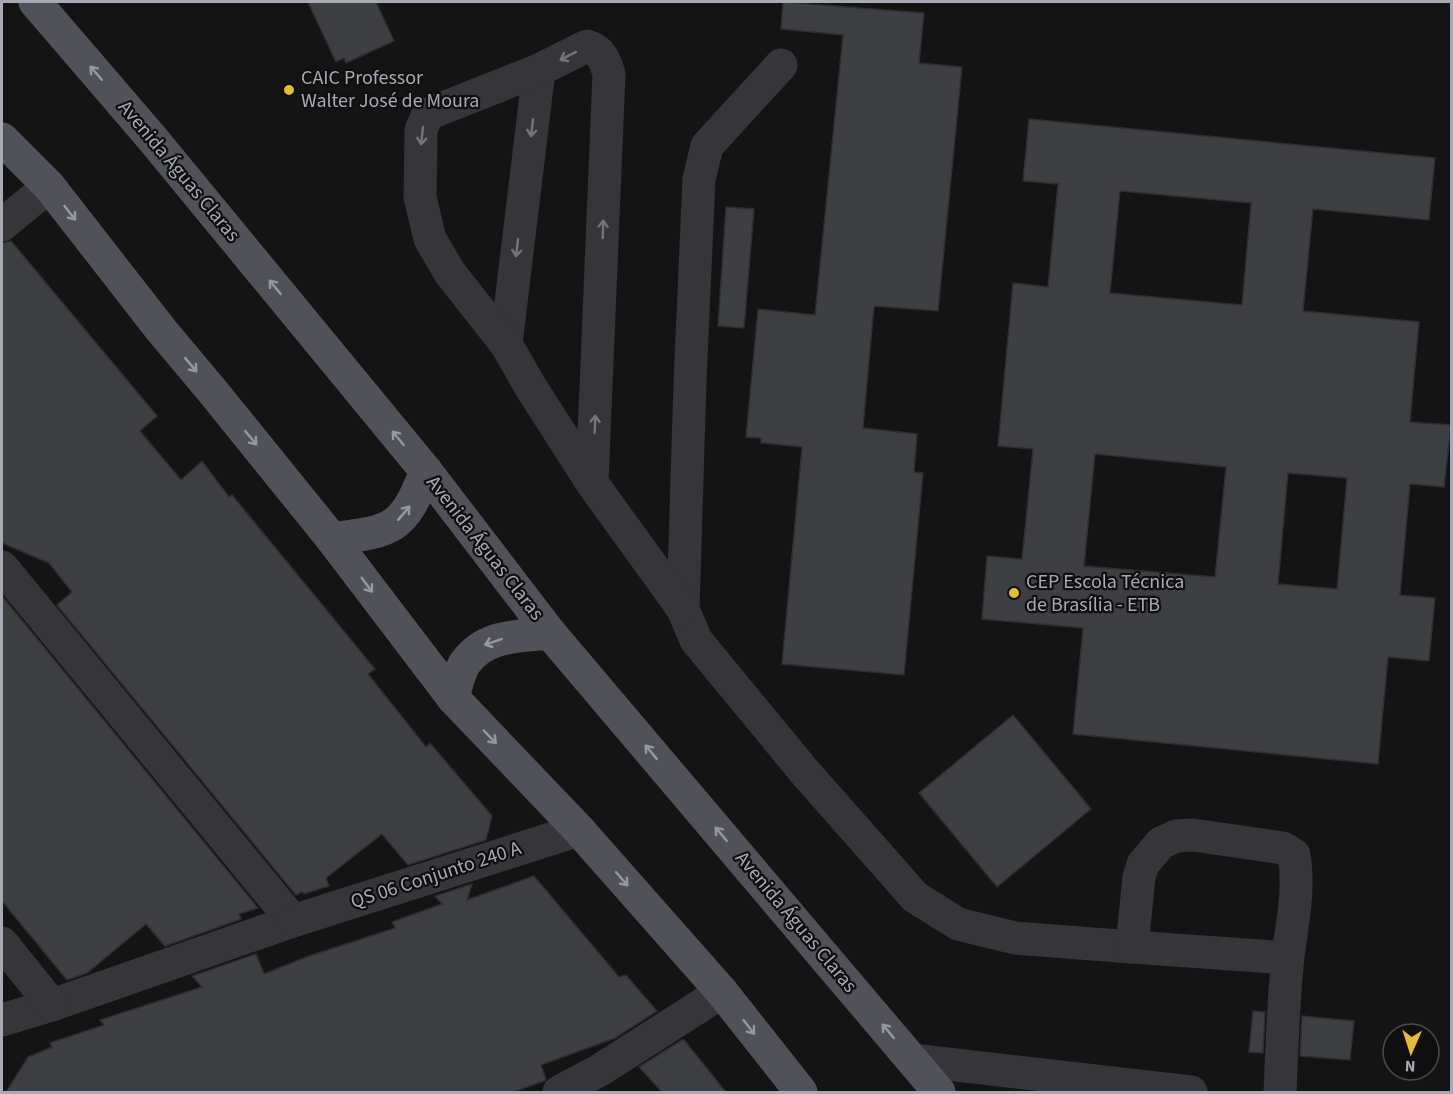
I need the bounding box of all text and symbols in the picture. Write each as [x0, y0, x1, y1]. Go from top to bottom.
one-way arrow [559, 50, 577, 62]
place label: CAIC Professor Walter José de Moura [301, 64, 479, 115]
one-way arrow [89, 66, 103, 81]
marker: CAIC Professor Walter José de Moura [282, 83, 296, 97]
street label: Avenida Águas Claras [111, 94, 247, 248]
one-way arrow [526, 118, 537, 138]
one-way arrow [416, 126, 427, 145]
one-way arrow [63, 204, 76, 220]
one-way arrow [597, 220, 608, 240]
one-way arrow [512, 238, 523, 258]
one-way arrow [268, 279, 281, 295]
one-way arrow [184, 357, 198, 372]
one-way arrow [589, 415, 600, 435]
one-way arrow [244, 430, 257, 446]
one-way arrow [392, 430, 405, 446]
street label: Avenida Águas Claras [420, 470, 550, 626]
one-way arrow [397, 506, 411, 521]
place label: CEP Escola Técnica de Brasília - ETB [1026, 568, 1184, 619]
one-way arrow [361, 577, 374, 593]
marker: CEP Escola Técnica de Brasília - ETB [1007, 586, 1021, 600]
one-way arrow [484, 638, 503, 649]
one-way arrow [482, 729, 497, 744]
one-way arrow [645, 744, 658, 760]
one-way arrow [715, 826, 728, 842]
street label: QS 06 Conjunto 240 A [347, 834, 525, 916]
street label: Avenida Águas Claras [728, 845, 864, 999]
one-way arrow [615, 872, 629, 887]
one-way arrow [743, 1019, 756, 1035]
north arrow [1381, 1022, 1441, 1082]
one-way arrow [881, 1024, 895, 1039]
text: N [1404, 1055, 1416, 1077]

